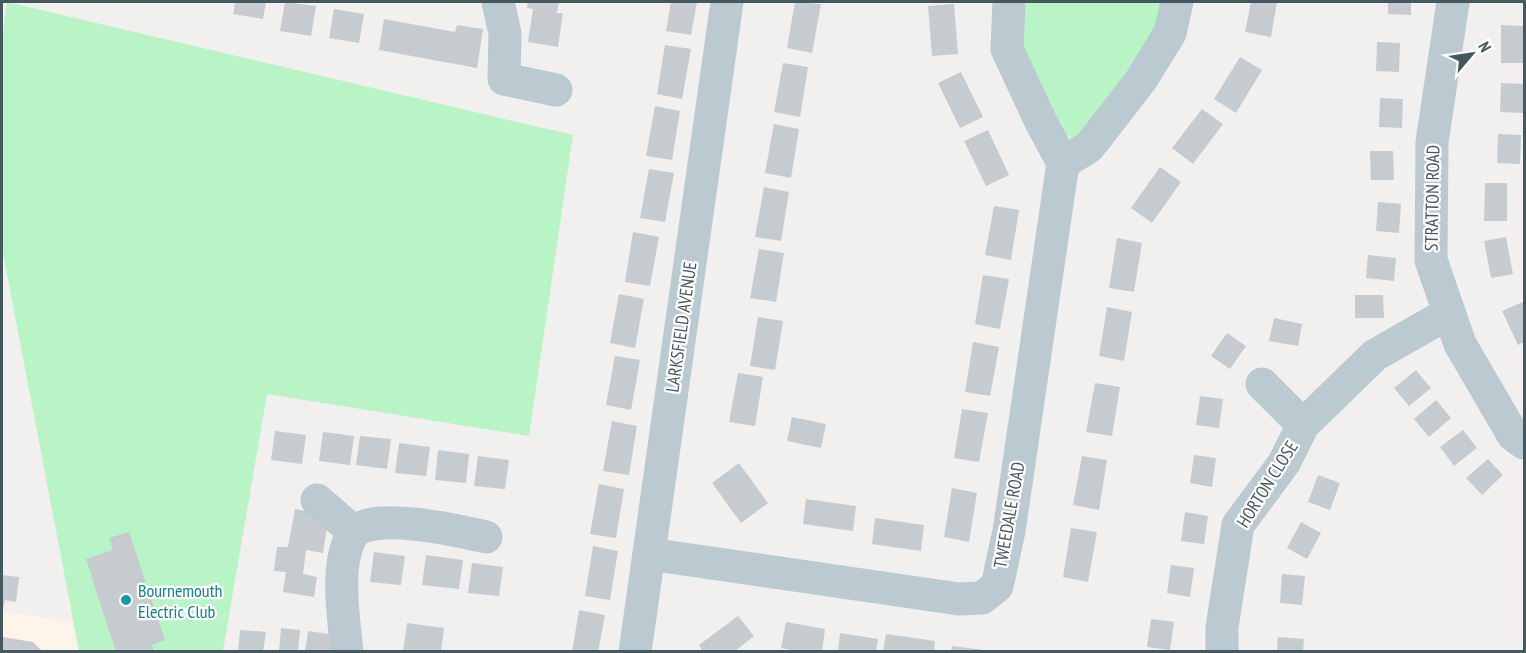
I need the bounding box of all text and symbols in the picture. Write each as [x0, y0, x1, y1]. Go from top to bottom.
north arrow [1442, 24, 1502, 84]
text: N [1474, 38, 1496, 55]
street label: STRATTON ROAD [1420, 145, 1444, 251]
street label: LARKSFIELD AVENUE [660, 260, 702, 394]
street label: HORTON CLOSE [1231, 436, 1303, 532]
street label: TWEEDALE ROAD [988, 460, 1030, 570]
place label: Bournemouth Electric Club [138, 579, 223, 623]
marker: Bournemouth Electric Club [119, 593, 133, 607]

